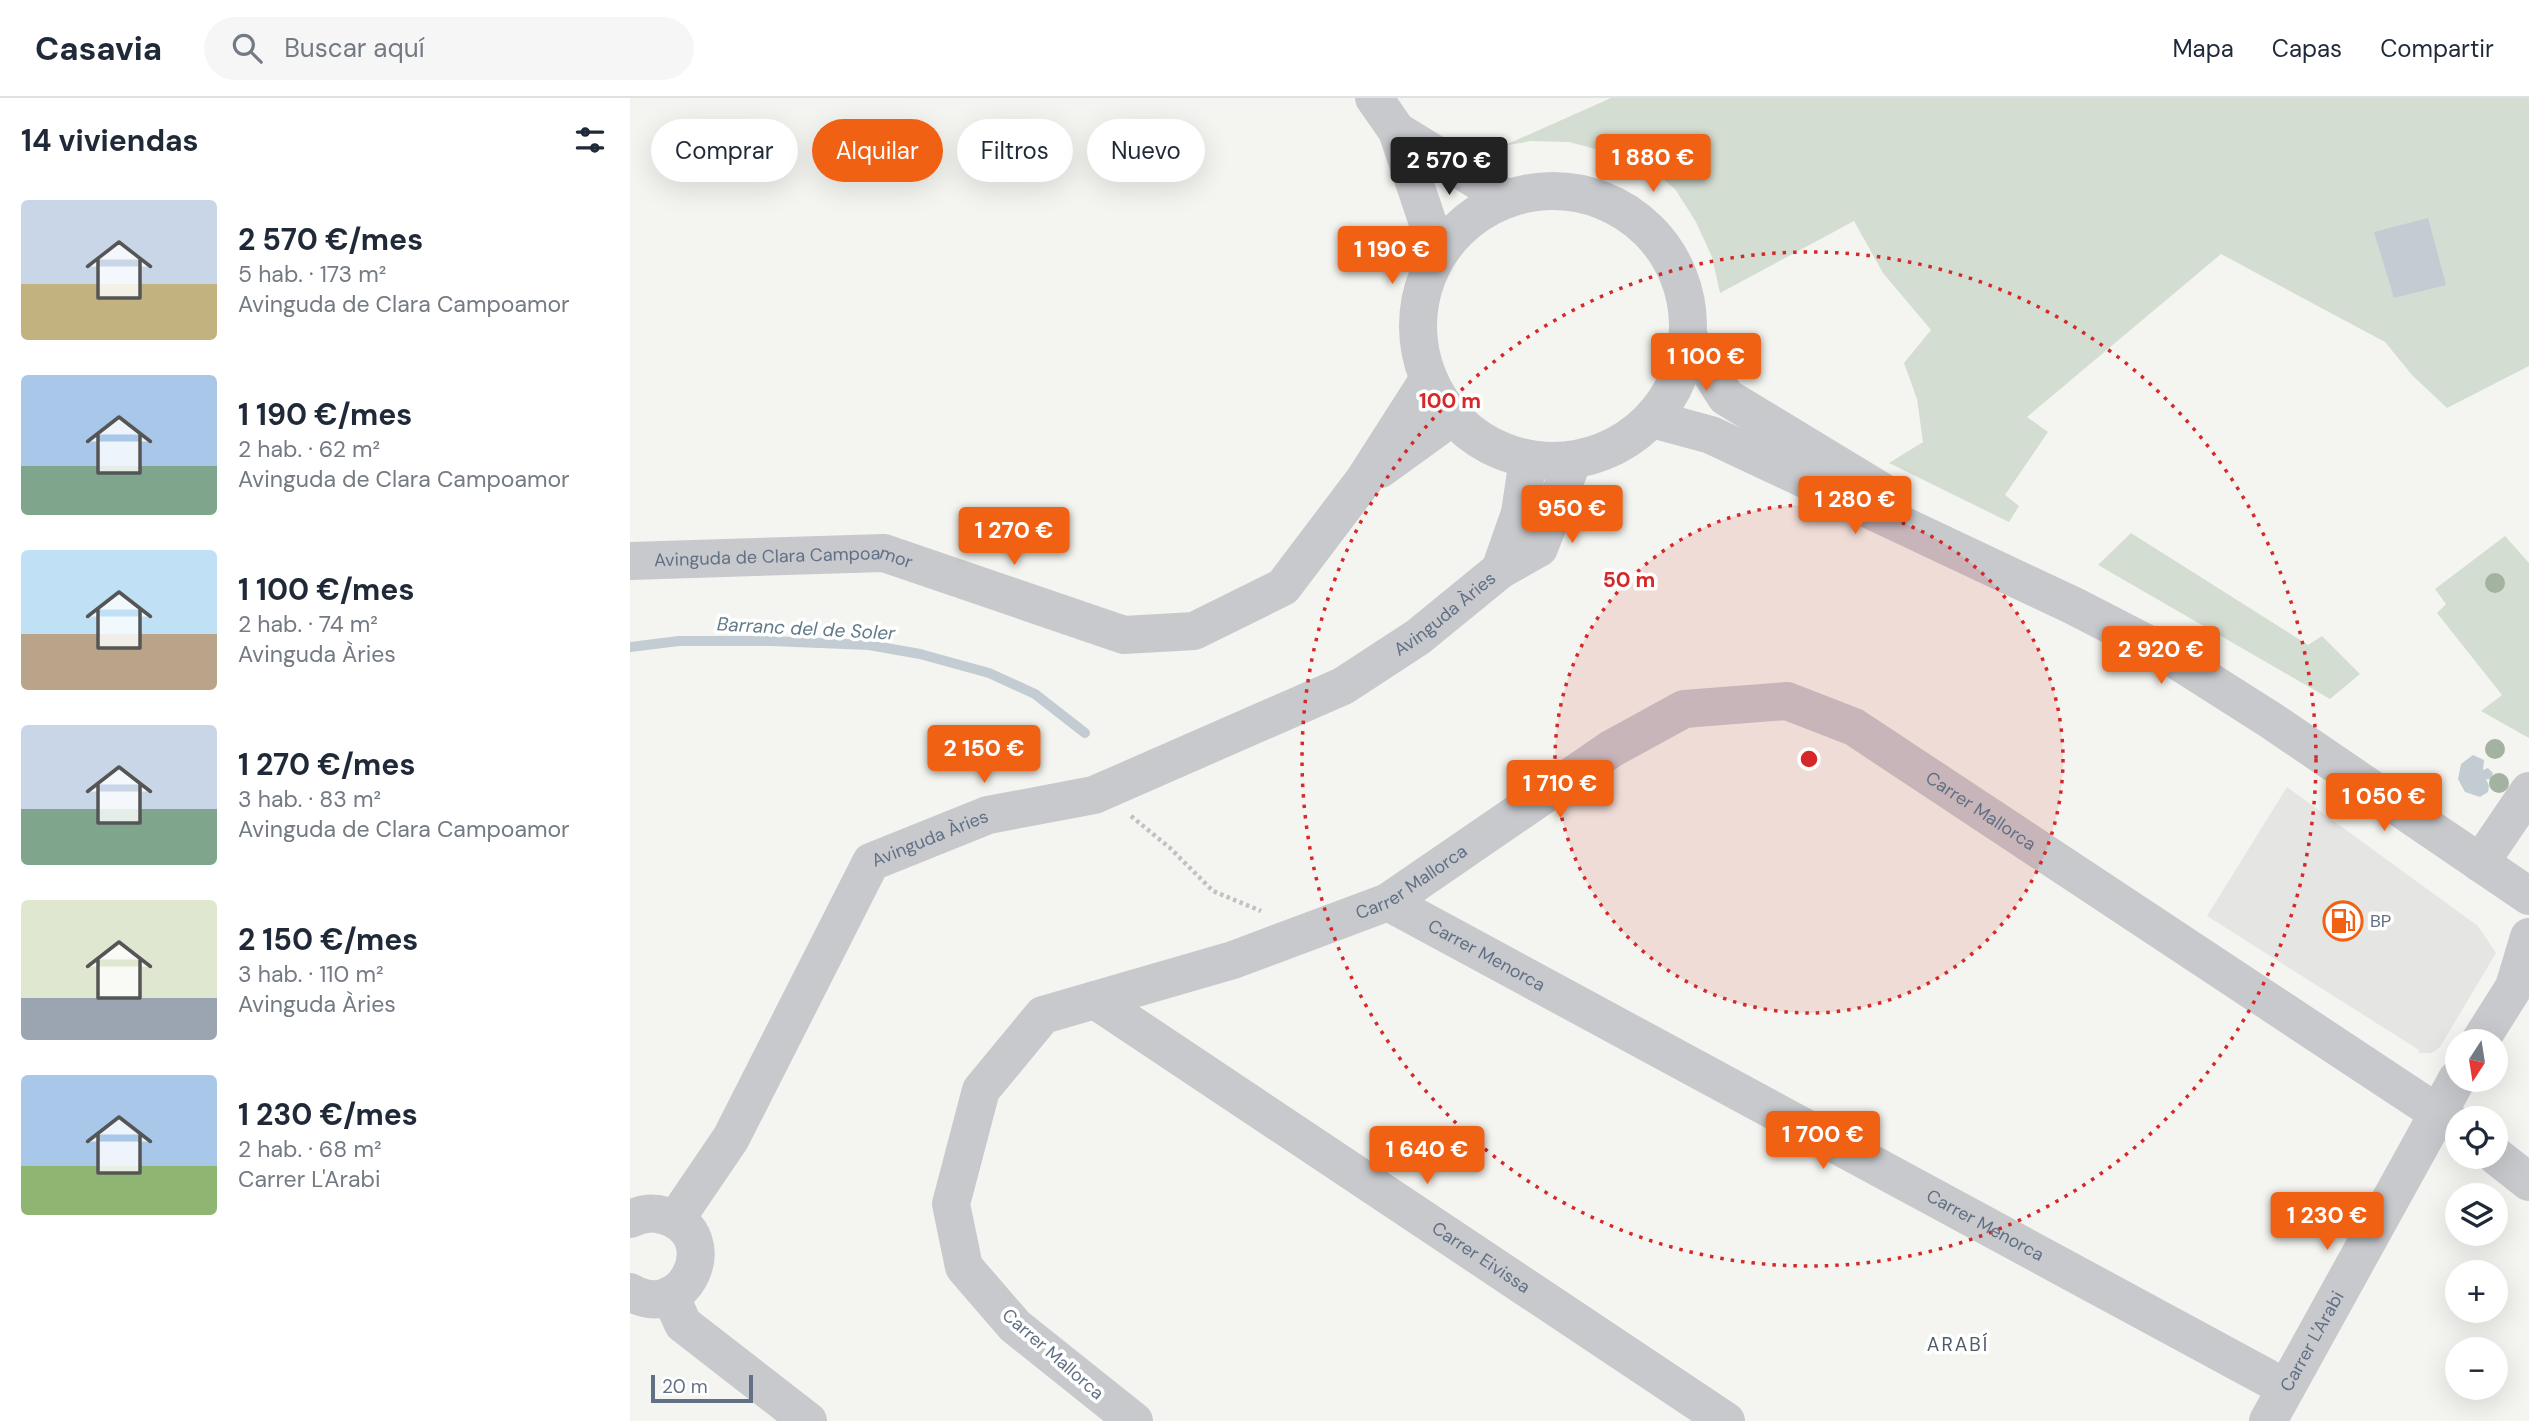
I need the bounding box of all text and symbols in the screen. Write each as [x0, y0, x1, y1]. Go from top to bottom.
search box [204, 17, 694, 80]
text: Casavia [35, 27, 162, 70]
icon: search [228, 29, 266, 67]
text: Buscar aquí [284, 31, 424, 65]
text: Mapa [2172, 33, 2234, 64]
text: Capas [2272, 33, 2342, 64]
text: Compartir [2380, 33, 2494, 64]
chip: Comprar [651, 119, 798, 182]
chip: Alquilar [812, 119, 943, 182]
chip: Filtros [957, 119, 1073, 182]
chip: Nuevo [1087, 119, 1205, 182]
text: 14 viviendas [21, 121, 199, 160]
icon: filters [571, 121, 609, 159]
pin: 1 880 € [1588, 134, 1718, 194]
pin: 2 570 € [1384, 138, 1514, 197]
text: 1 880 € [1612, 142, 1694, 172]
text: 2 570 € [1407, 145, 1491, 175]
text: 2 570 €/mes [238, 220, 423, 259]
pin: 1 190 € [1327, 226, 1457, 286]
icon: home [77, 228, 161, 312]
text: 1 190 € [1354, 234, 1430, 264]
text: 5 hab. · 173 m² [238, 259, 386, 289]
text: Avinguda de Clara Campoamor [238, 289, 570, 319]
pin: 1 100 € [1641, 334, 1771, 393]
text: 1 100 € [1667, 341, 1745, 371]
text: 100 m [1419, 387, 1481, 415]
text: 1 190 €/mes [238, 395, 412, 434]
icon: home [77, 403, 161, 487]
text: 2 hab. · 62 m² [238, 434, 380, 464]
text: Avinguda de Clara Campoamor [238, 464, 570, 494]
pin: 1 280 € [1790, 476, 1920, 536]
text: 1 280 € [1814, 484, 1896, 514]
pin: 950 € [1523, 486, 1621, 545]
text: 950 € [1538, 493, 1606, 523]
pin: 1 270 € [949, 508, 1079, 567]
text: 1 270 € [975, 515, 1053, 545]
street label: Avinguda de Clara Campoamor [654, 540, 916, 574]
street label: Avinguda Àries [1389, 566, 1501, 662]
text: 50 m [1603, 566, 1655, 594]
text: 1 100 €/mes [238, 570, 414, 609]
icon: home [77, 578, 161, 662]
text: 2 hab. · 74 m² [238, 609, 378, 639]
water label: Barranc del de Soler [716, 611, 897, 646]
pin: 2 920 € [2096, 626, 2226, 686]
text: 2 920 € [2118, 634, 2204, 664]
text: Avinguda Àries [238, 639, 396, 669]
pin: 2 150 € [919, 726, 1049, 785]
text: 2 150 € [943, 733, 1025, 763]
text: 1 270 €/mes [238, 745, 415, 784]
centre of rings [1797, 747, 1821, 771]
icon: home [77, 753, 161, 837]
pin: 1 710 € [1495, 760, 1625, 820]
street label: Carrer Mallorca [1921, 766, 2041, 856]
text: 1 710 € [1523, 768, 1597, 798]
pin: 1 050 € [2319, 774, 2449, 833]
text: 1 050 € [2342, 781, 2426, 811]
text: 3 hab. · 83 m² [238, 784, 381, 814]
street label: Avinguda Àries [868, 804, 992, 872]
text: Avinguda de Clara Campoamor [238, 814, 570, 844]
street label: Carrer Mallorca [1352, 839, 1472, 925]
fuel station icon: BP [2322, 900, 2364, 942]
place label: BP [2370, 909, 2391, 933]
street label: Carrer Menorca [1424, 914, 1549, 997]
text: 2 150 €/mes [238, 920, 418, 959]
icon: home [77, 928, 161, 1012]
text: 3 hab. · 110 m² [238, 959, 383, 989]
text: Avinguda Àries [238, 989, 396, 1019]
north arrow [2445, 1029, 2508, 1092]
map controls [2445, 1029, 2508, 1400]
text: 1 230 €/mes [238, 1095, 418, 1134]
icon: home [77, 1103, 161, 1187]
button: locate [2445, 1106, 2508, 1169]
pin: 1 700 € [1758, 1112, 1888, 1171]
text: 1 700 € [1782, 1119, 1864, 1149]
pin: 1 640 € [1362, 1126, 1492, 1186]
text: 2 hab. · 68 m² [238, 1134, 381, 1164]
text: 1 640 € [1385, 1134, 1469, 1164]
text: Carrer L'Arabi [238, 1164, 381, 1194]
button: layers [2445, 1183, 2508, 1246]
street label: Carrer Menorca [1922, 1184, 2048, 1267]
pin: 1 230 € [2262, 1192, 2392, 1252]
text: 1 230 € [2287, 1200, 2367, 1230]
street label: Carrer Eivissa [1427, 1216, 1535, 1299]
button: + [2445, 1260, 2508, 1323]
street label: Carrer L'Arabi [2275, 1287, 2350, 1396]
street label: Carrer Mallorca [997, 1303, 1109, 1405]
district label: ARABÍ [1927, 1332, 1989, 1357]
button: − [2445, 1337, 2508, 1400]
scale bar [651, 1372, 752, 1404]
text: 20 m [662, 1374, 708, 1399]

